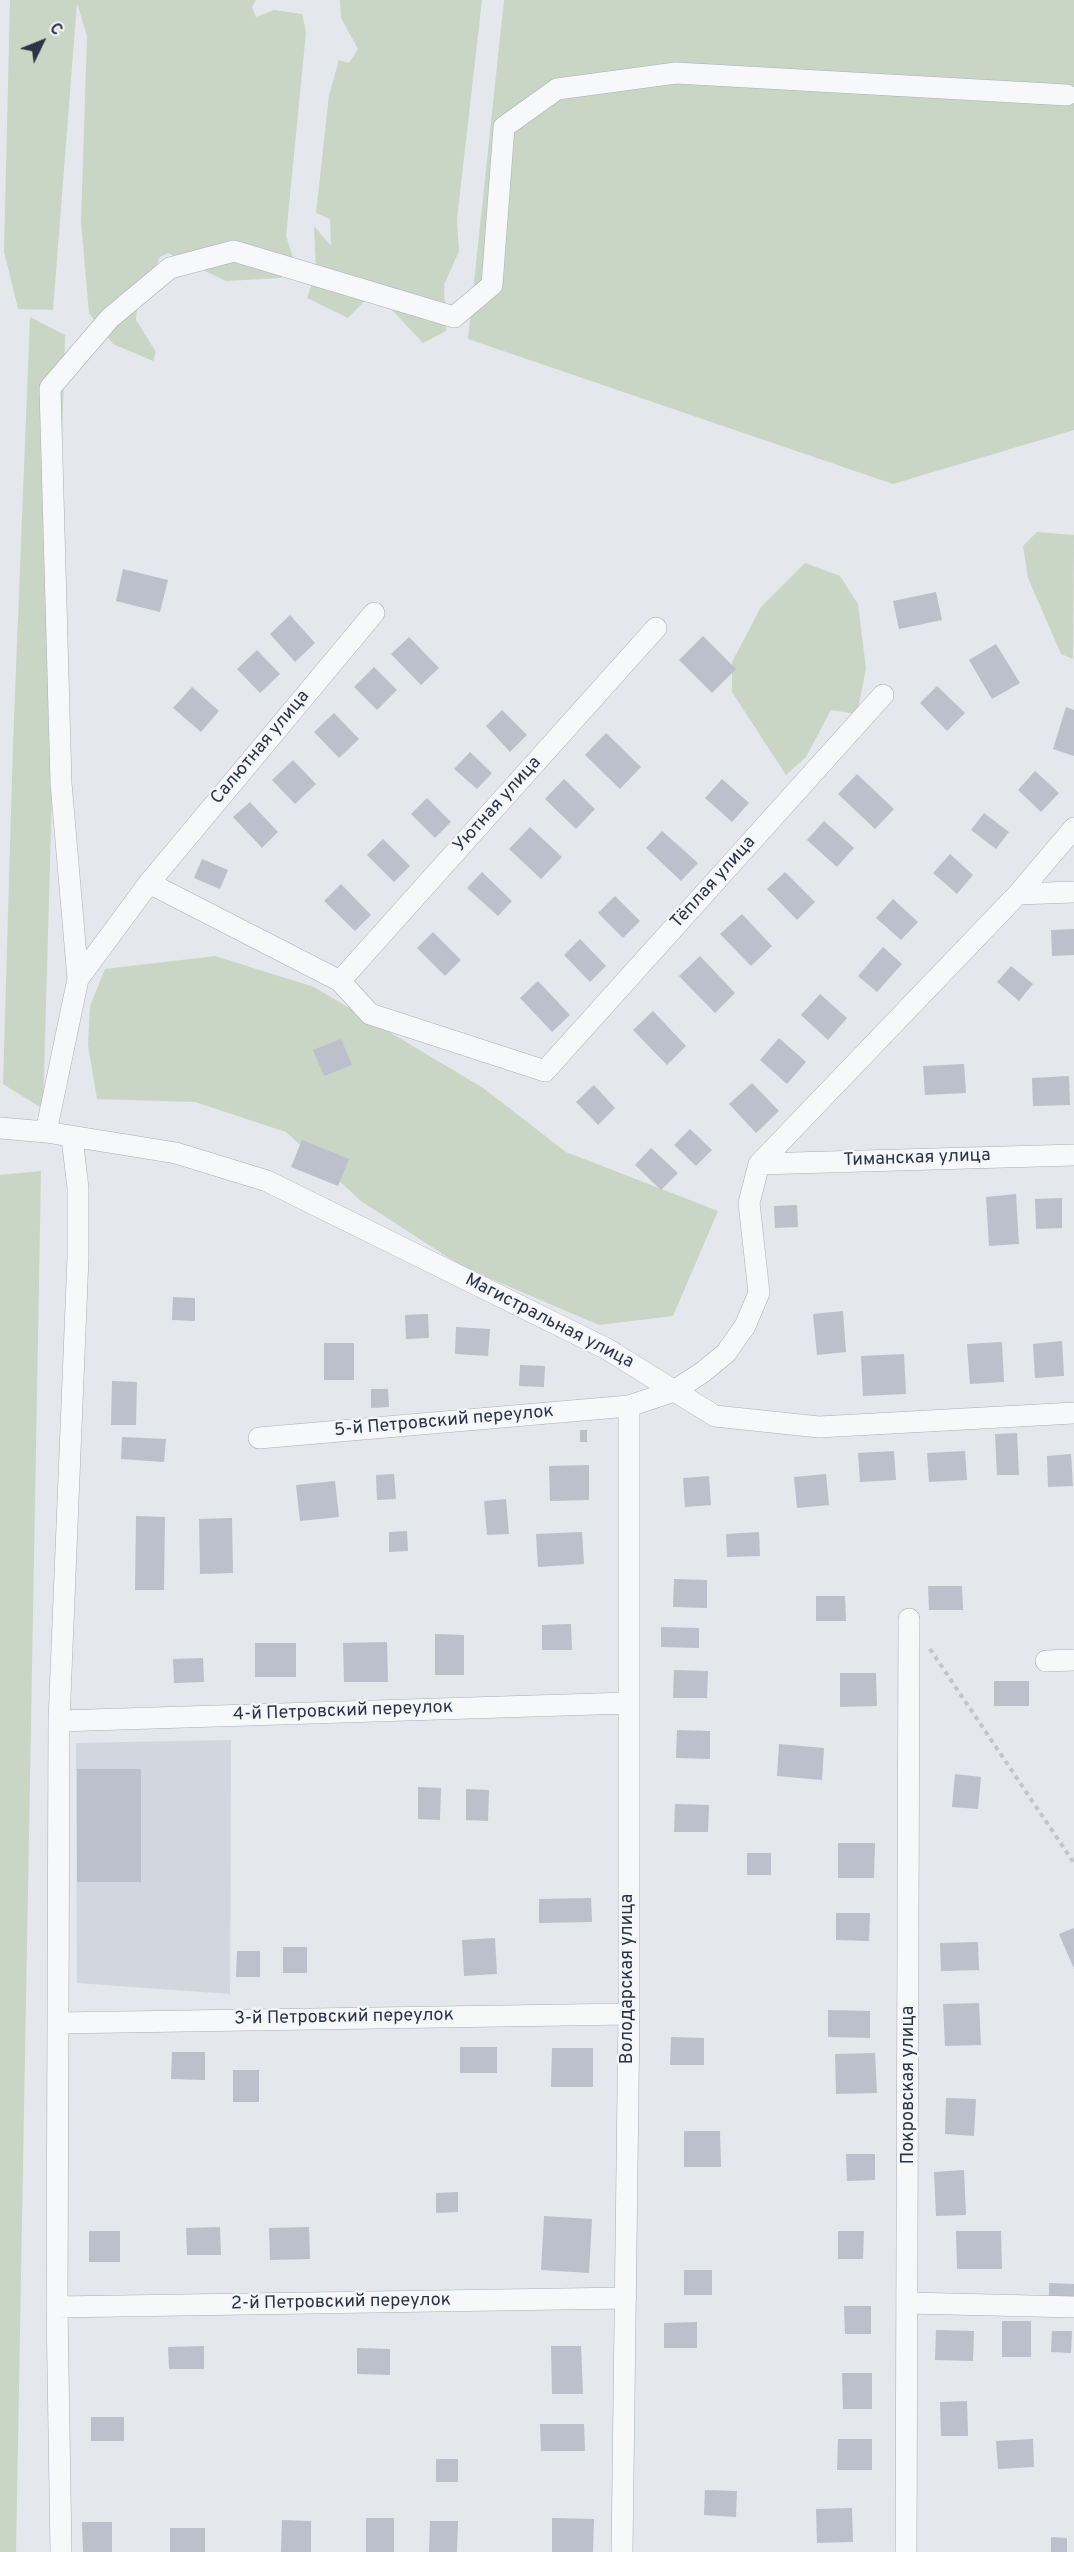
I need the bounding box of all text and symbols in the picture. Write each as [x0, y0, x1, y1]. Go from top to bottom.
north arrow [12, 12, 72, 72]
text: С [44, 19, 66, 40]
street label: Салютная улица [207, 687, 315, 809]
street label: Уютная улица [450, 753, 546, 857]
street label: Тёплая улица [667, 832, 761, 934]
street label: Тиманская улица [843, 1146, 991, 1172]
street label: Магистральная улица [461, 1270, 637, 1374]
street label: 5-й Петровский переулок [333, 1402, 555, 1442]
street label: 4-й Петровский переулок [233, 1697, 453, 1727]
street label: Володарская улица [617, 1894, 639, 2064]
street label: 3-й Петровский переулок [234, 2005, 454, 2031]
street label: Покровская улица [898, 2006, 920, 2164]
street label: 2-й Петровский переулок [231, 2290, 451, 2316]

